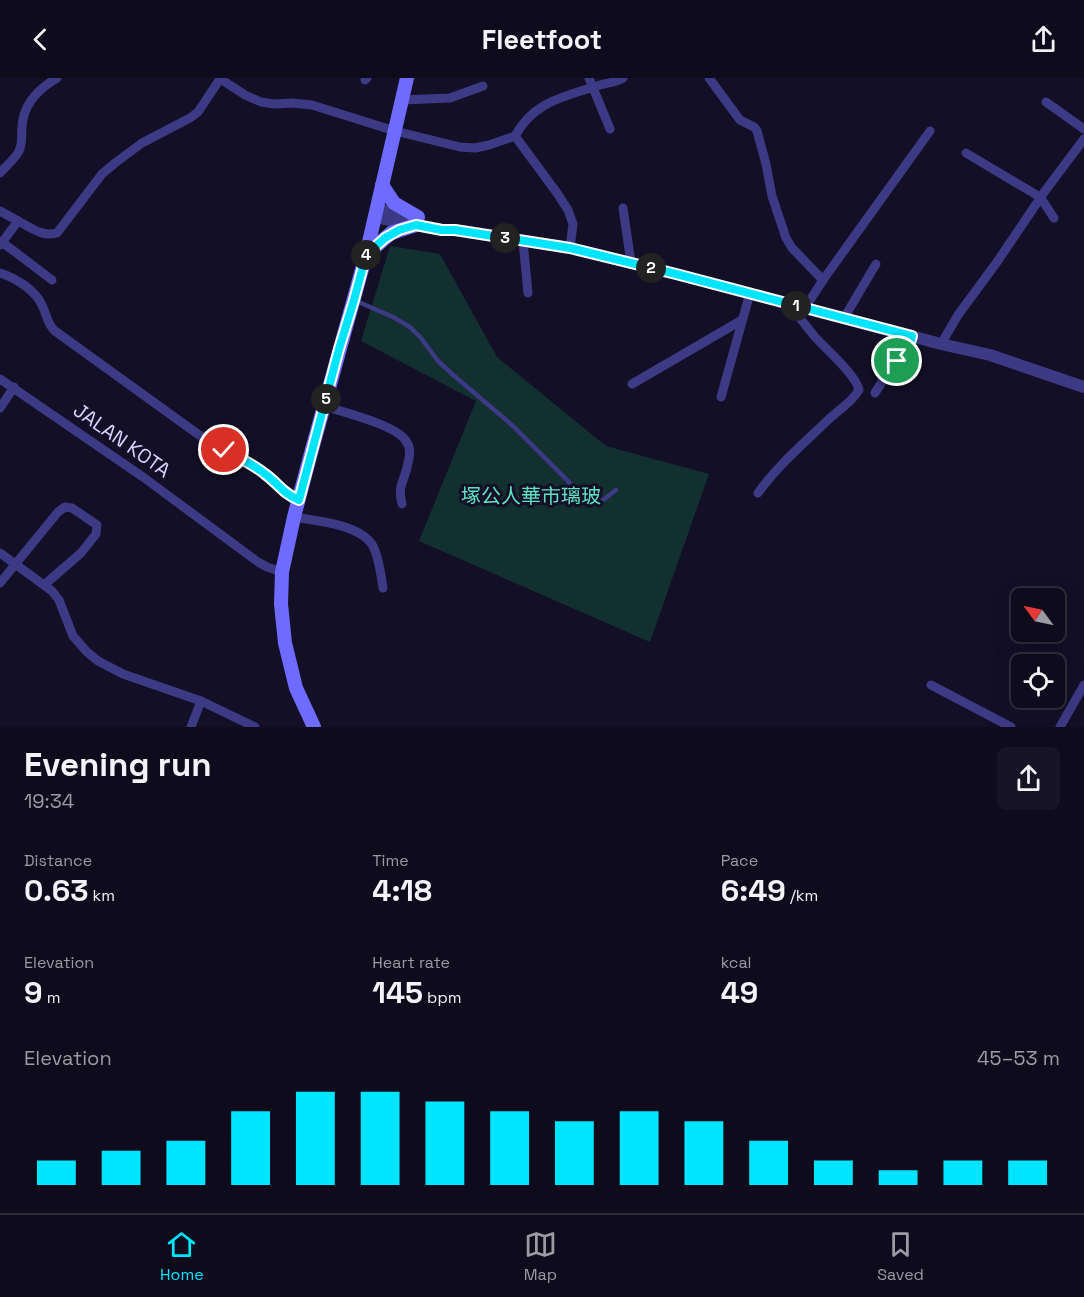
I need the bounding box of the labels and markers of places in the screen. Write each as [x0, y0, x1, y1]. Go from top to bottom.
pin: 3 [490, 223, 520, 253]
pin: 4 [351, 240, 381, 270]
pin: 2 [636, 253, 666, 283]
pin: 1 [781, 291, 811, 321]
pin [871, 335, 922, 386]
pin: 5 [311, 384, 341, 414]
pin [198, 424, 249, 475]

